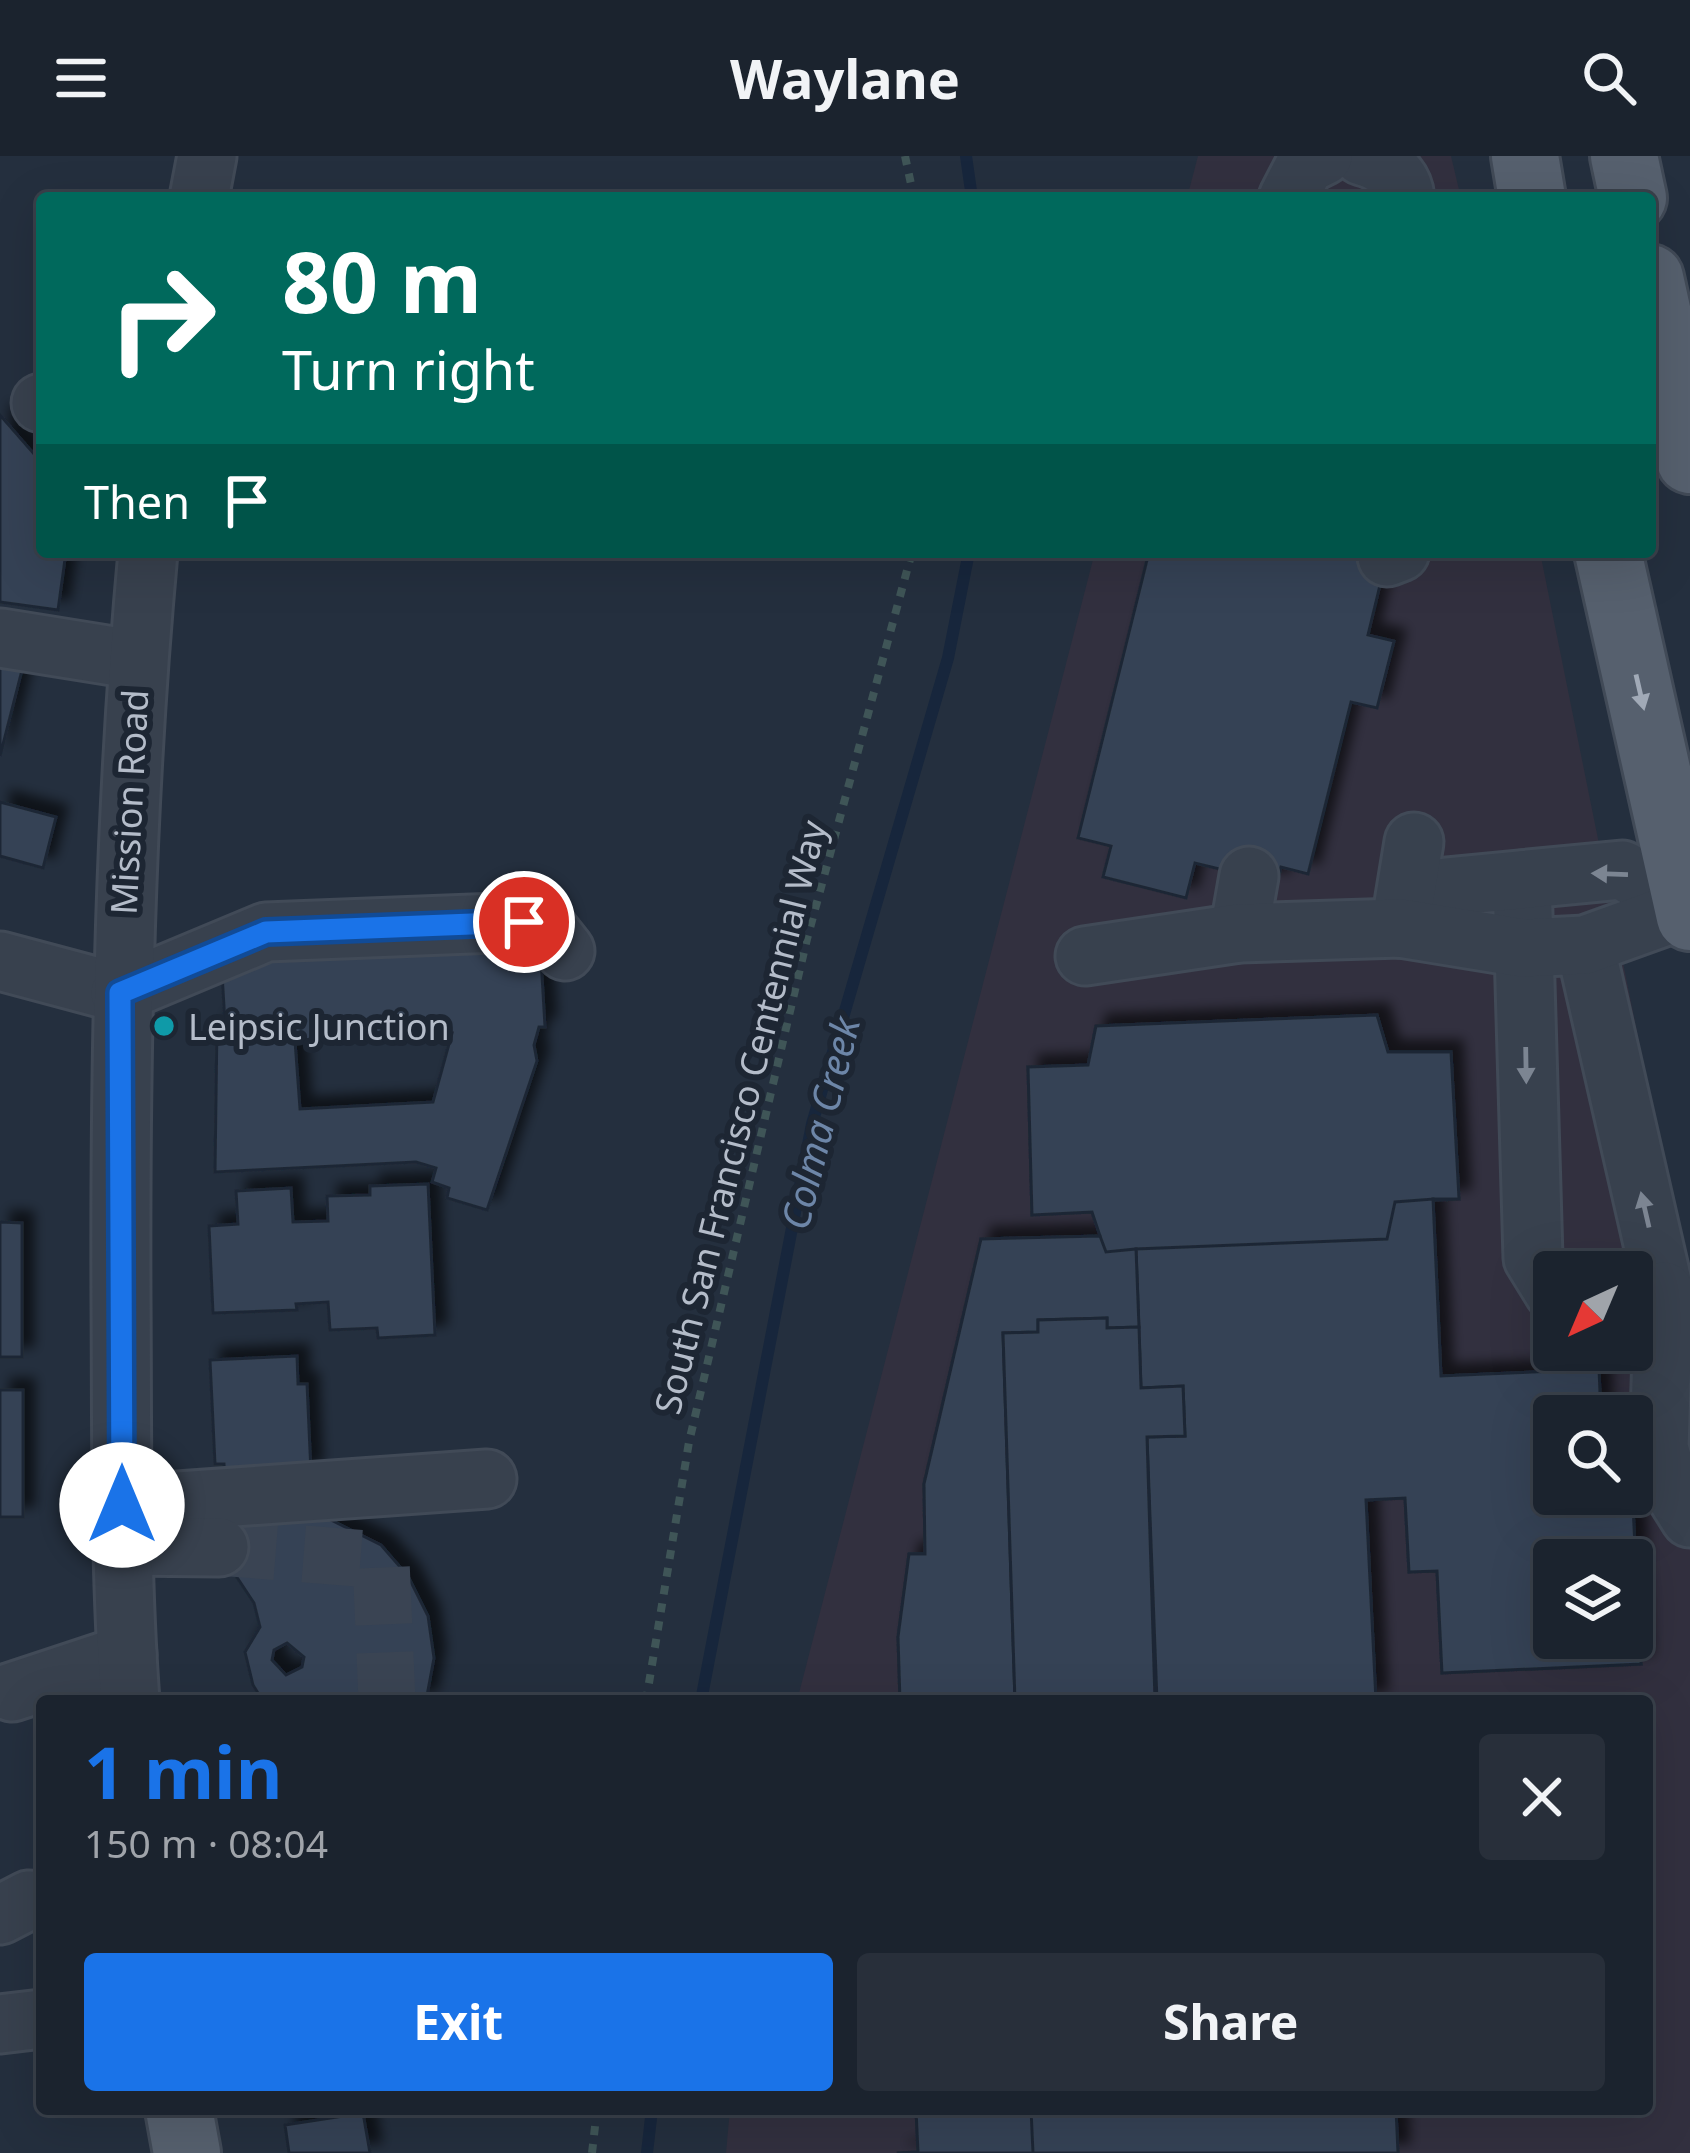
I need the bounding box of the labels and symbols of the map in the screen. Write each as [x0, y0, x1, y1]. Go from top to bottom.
one-way arrow [1631, 673, 1650, 711]
street label: Mission Road [99, 688, 159, 916]
street label: South San Francisco Centennial Way [642, 815, 838, 1419]
one-way arrow [1590, 864, 1628, 883]
pin [473, 871, 575, 973]
place label: Leipsic Junction [188, 1002, 450, 1051]
water label: Colma Creek [767, 1010, 871, 1235]
marker: Leipsic Junction [151, 1013, 177, 1039]
one-way arrow [1516, 1047, 1535, 1085]
one-way arrow [1635, 1190, 1654, 1228]
north arrow [1533, 1251, 1653, 1371]
position arrow [59, 1442, 185, 1568]

